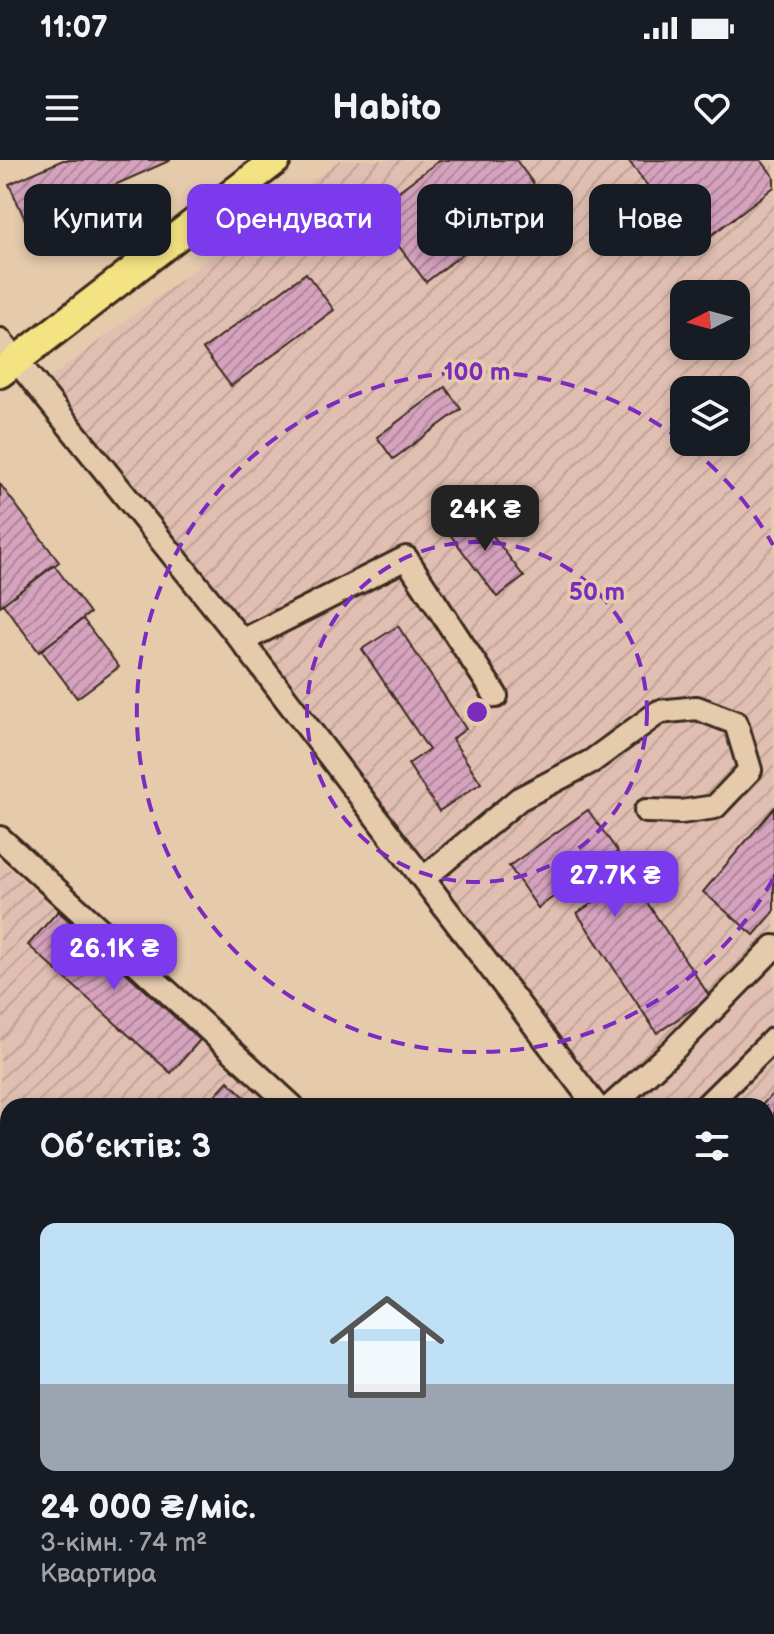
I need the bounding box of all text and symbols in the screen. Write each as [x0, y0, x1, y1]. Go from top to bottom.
text: 11:07 [40, 10, 108, 46]
icon: menu [40, 86, 84, 130]
icon: heart [690, 86, 734, 130]
text: Habito [332, 87, 442, 130]
chip: Купити [24, 184, 171, 256]
chip: Орендувати [187, 184, 401, 256]
chip: Фільтри [417, 184, 573, 256]
chip: Нове [589, 184, 711, 256]
north arrow [670, 280, 750, 360]
map controls [670, 280, 750, 456]
text: 100 m [444, 358, 510, 387]
button: layers [670, 376, 750, 456]
pin: 24K ₴ [429, 485, 541, 553]
text: 24K ₴ [449, 495, 521, 526]
text: 50 m [569, 578, 625, 607]
centre of rings [463, 698, 491, 726]
pin: 27.7K ₴ [541, 851, 689, 919]
text: 27.7K ₴ [569, 861, 661, 892]
pin: 26.1K ₴ [40, 924, 188, 992]
text: 26.1K ₴ [69, 934, 159, 965]
icon: filters [690, 1124, 734, 1168]
text: Об’єктів: 3 [40, 1126, 211, 1167]
icon: home [315, 1275, 459, 1419]
text: 24 000 ₴/міс. [40, 1487, 256, 1528]
text: 3-кімн. · 74 m² [40, 1528, 207, 1559]
text: Квартира [40, 1559, 157, 1590]

